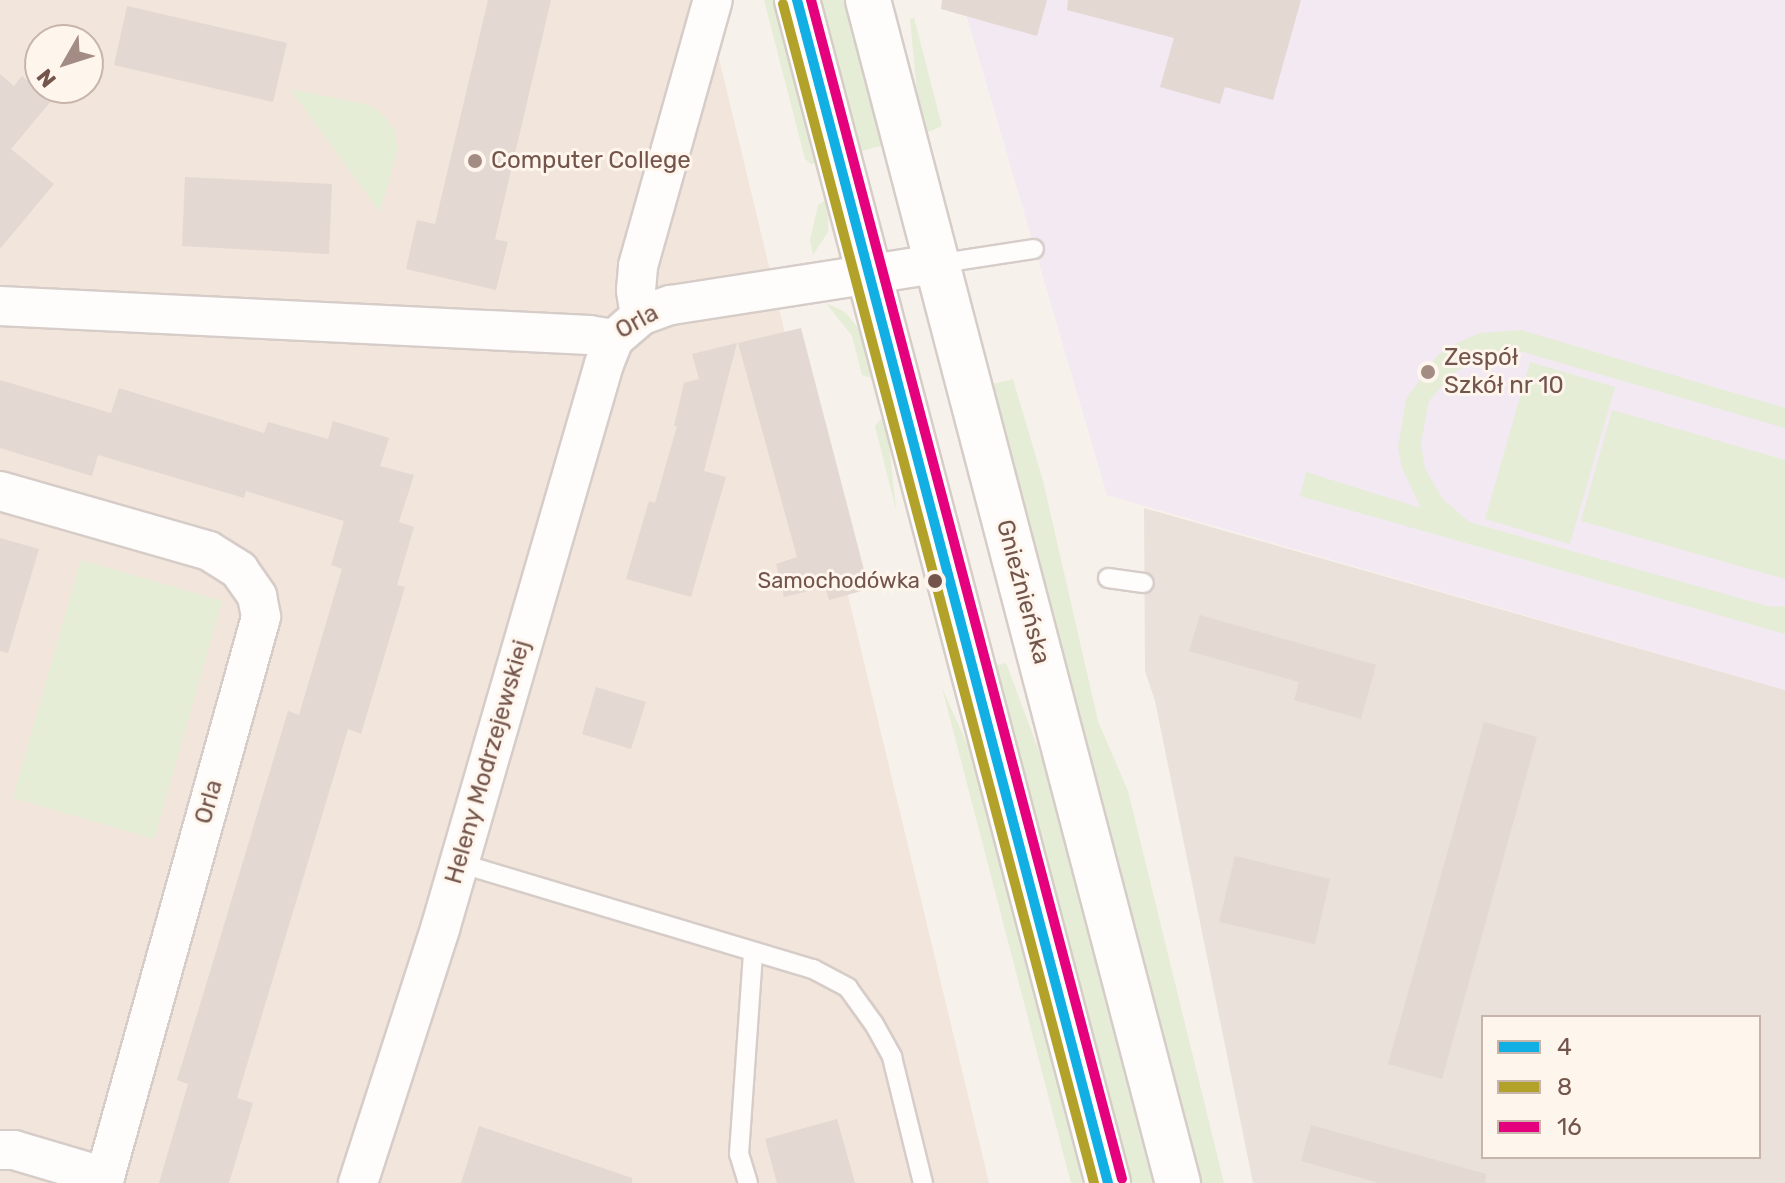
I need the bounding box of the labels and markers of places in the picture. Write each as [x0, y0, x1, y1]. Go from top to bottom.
place label: Computer College [491, 147, 691, 175]
marker: Computer College [466, 152, 484, 170]
place label: Zespół Szkół nr 10 [1444, 344, 1564, 400]
marker: Zespół Szkół nr 10 [1419, 363, 1437, 381]
place label: Samochodówka [757, 568, 920, 594]
marker: Samochodówka [927, 573, 943, 589]

